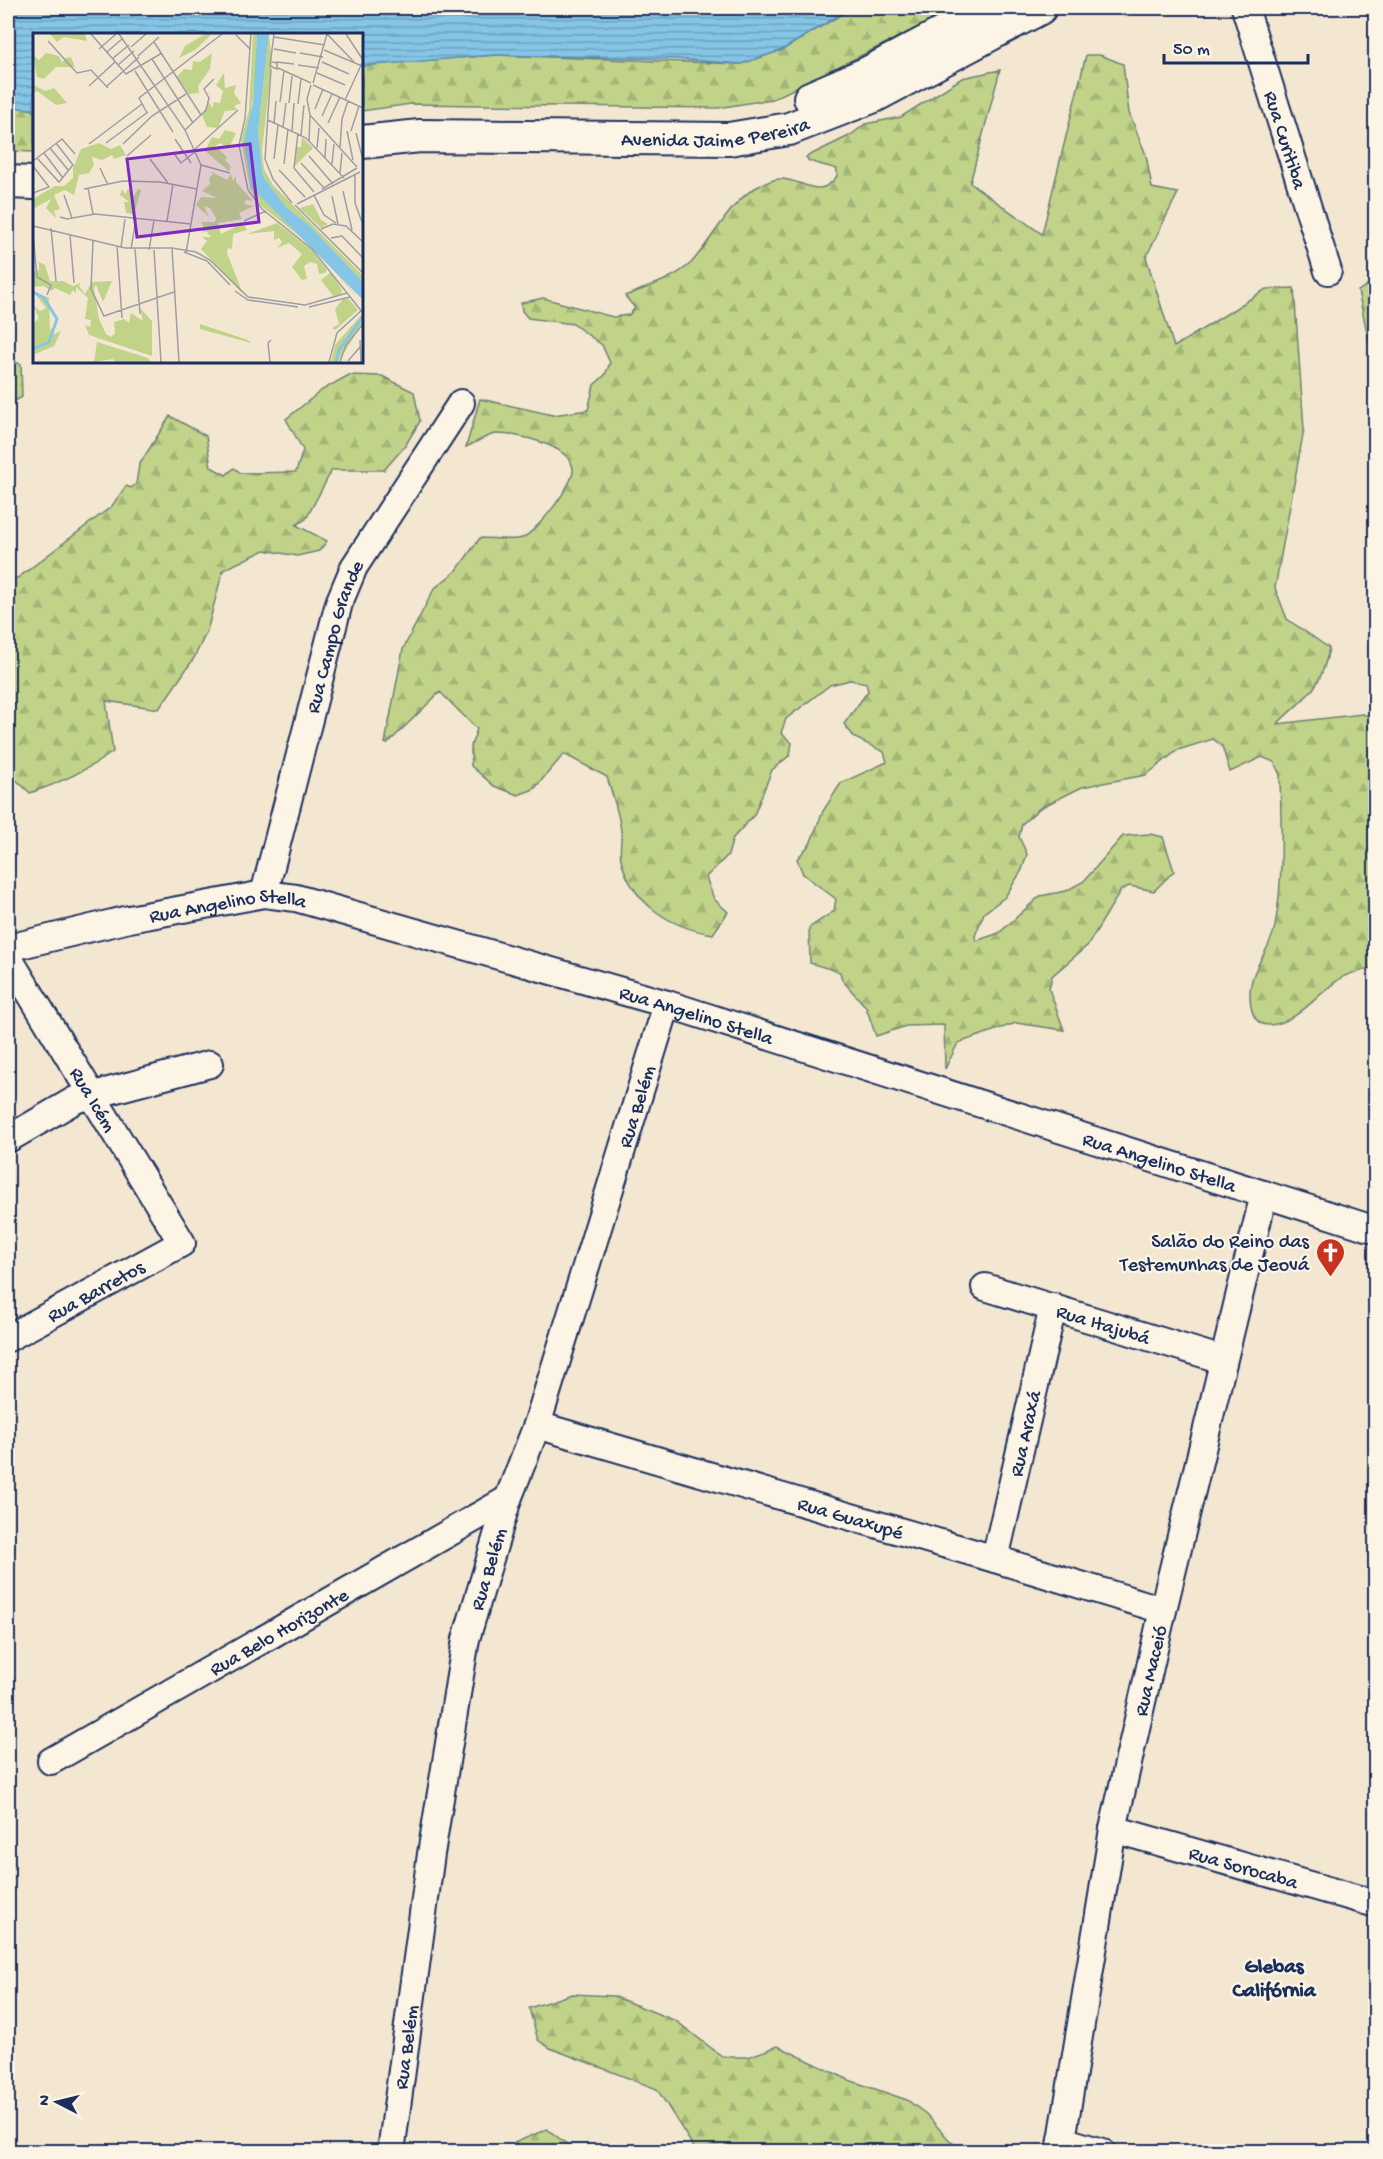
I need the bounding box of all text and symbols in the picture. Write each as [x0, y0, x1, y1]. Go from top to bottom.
scale bar [1164, 27, 1308, 65]
inset map [33, 33, 363, 363]
text: 50 m [1173, 40, 1210, 61]
street label: Rua Curitiba [1257, 89, 1310, 193]
street label: Avenida Jaime Pereira [621, 114, 814, 154]
street label: Rua Campo Grande [303, 556, 371, 716]
street label: Rua Angelino Stella [148, 886, 310, 930]
street label: Rua Angelino Stella [616, 983, 776, 1052]
street label: Rua Belém [615, 1063, 662, 1151]
street label: Rua Icém [63, 1064, 120, 1137]
street label: Rua Angelino Stella [1079, 1129, 1239, 1200]
place label: Salão do Reino das Testemunhas de Jeová [1119, 1232, 1310, 1278]
church icon: Salão do Reino das Testemunhas de Jeová [1314, 1236, 1346, 1278]
street label: Rua Barretos [44, 1257, 150, 1329]
street label: Rua Itajubá [1053, 1302, 1153, 1352]
street label: Rua Araxá [1006, 1388, 1049, 1479]
street label: Rua Guaxupé [794, 1494, 906, 1547]
street label: Rua Belém [467, 1525, 514, 1614]
street label: Rua Belo Horizonte [207, 1585, 354, 1683]
street label: Rua Maceió [1131, 1623, 1174, 1719]
street label: Rua Sorocaba [1186, 1843, 1301, 1896]
district label: Glebas Califórnia [1231, 1956, 1317, 2005]
street label: Rua Belém [392, 2004, 426, 2091]
north arrow [27, 2072, 87, 2132]
text: N [36, 2094, 56, 2107]

